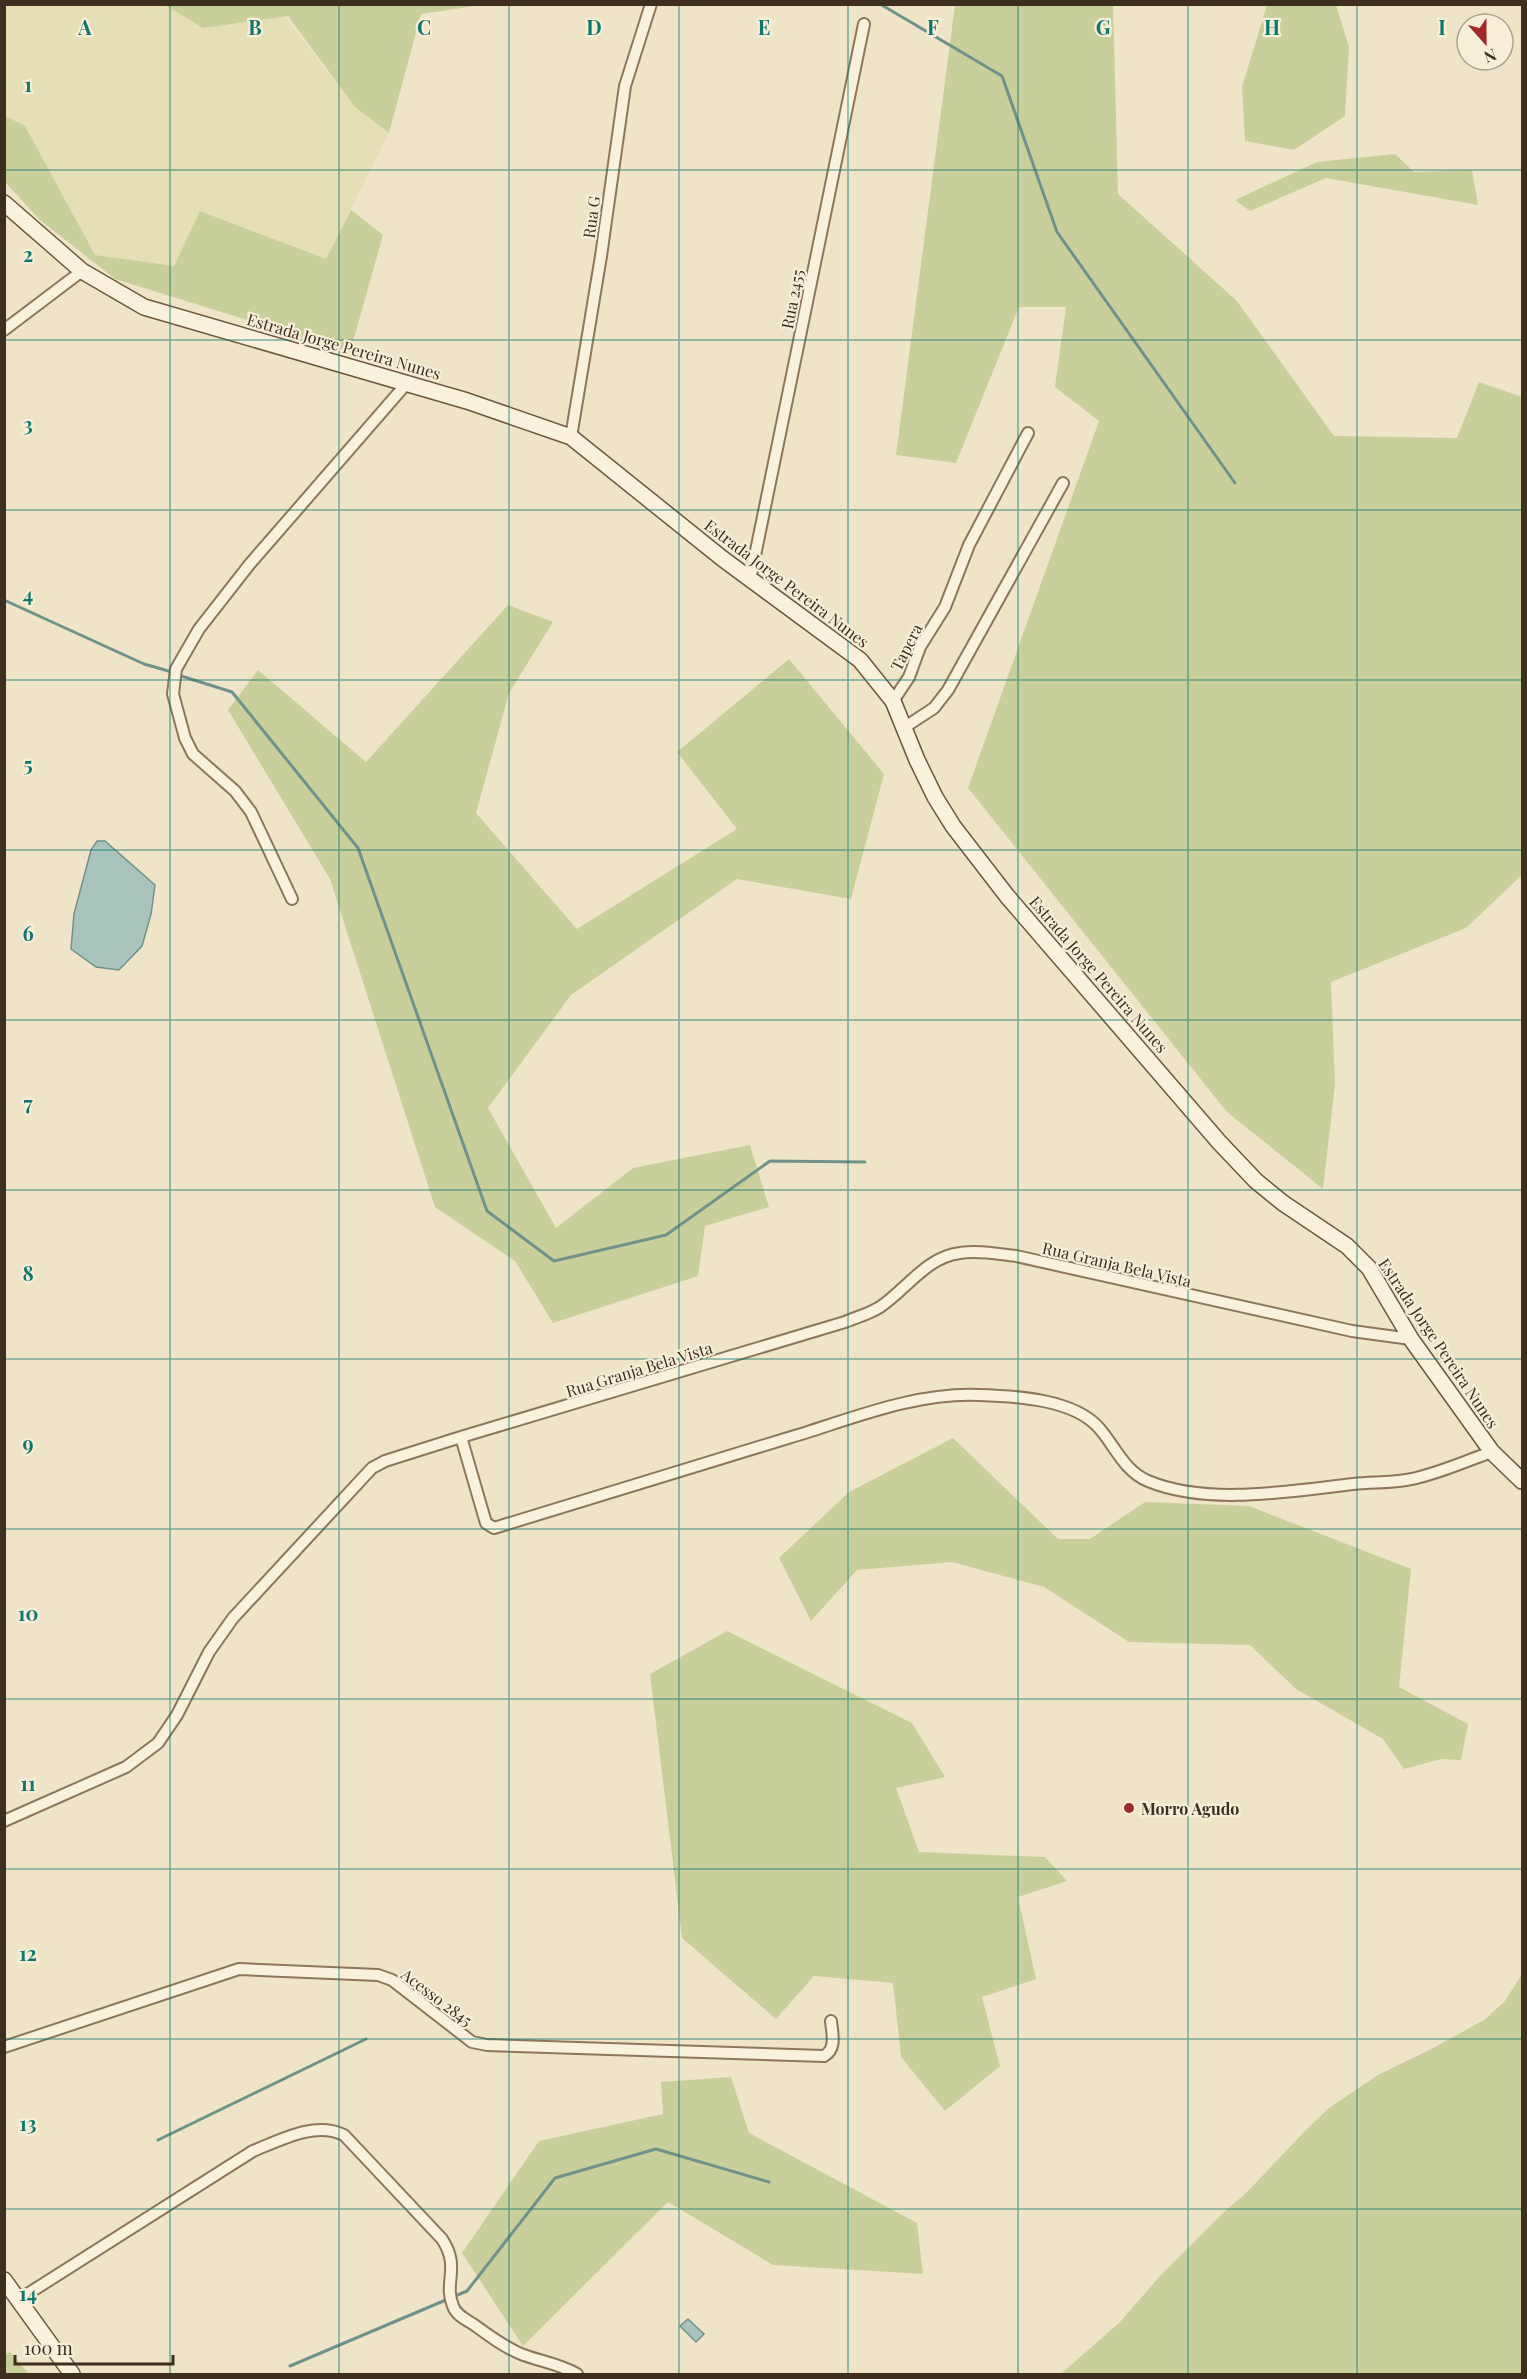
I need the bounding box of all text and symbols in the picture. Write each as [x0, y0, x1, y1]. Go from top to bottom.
north arrow [1455, 12, 1515, 72]
text: A [77, 13, 92, 40]
text: B [248, 13, 262, 40]
text: C [417, 13, 431, 40]
text: D [586, 13, 602, 40]
text: E [758, 13, 770, 40]
text: F [927, 13, 939, 40]
text: G [1096, 13, 1111, 40]
text: H [1264, 13, 1280, 40]
text: I [1438, 13, 1446, 40]
text: N [1481, 45, 1500, 69]
text: 1 [24, 70, 32, 97]
street label: Rua G [578, 194, 604, 240]
text: 2 [23, 240, 33, 267]
street label: Rua 2455 [776, 267, 808, 331]
street label: Estrada Jorge Pereira Nunes [245, 308, 443, 384]
text: 3 [23, 410, 33, 437]
street label: Estrada Jorge Pereira Nunes [700, 514, 874, 652]
text: 4 [23, 580, 33, 607]
street label: Tapera [885, 620, 927, 674]
text: 5 [23, 750, 33, 777]
street label: Estrada Jorge Pereira Nunes [1025, 891, 1173, 1057]
text: 6 [22, 919, 34, 946]
text: 7 [23, 1089, 33, 1116]
street label: Rua Granja Bela Vista [1040, 1237, 1194, 1291]
street label: Estrada Jorge Pereira Nunes [1374, 1254, 1504, 1432]
text: 8 [22, 1259, 34, 1286]
street label: Rua Granja Bela Vista [563, 1337, 715, 1401]
text: 9 [22, 1429, 34, 1456]
text: 10 [18, 1599, 38, 1626]
text: 11 [20, 1769, 36, 1796]
place label: Morro Agudo [1141, 1798, 1239, 1819]
marker: Morro Agudo [1122, 1801, 1136, 1815]
text: 12 [19, 1939, 37, 1966]
street label: Acesso 2845 [397, 1963, 477, 2031]
text: 13 [19, 2109, 37, 2136]
text: 14 [19, 2279, 37, 2306]
scale bar [15, 2328, 172, 2366]
text: 100 m [24, 2336, 73, 2360]

